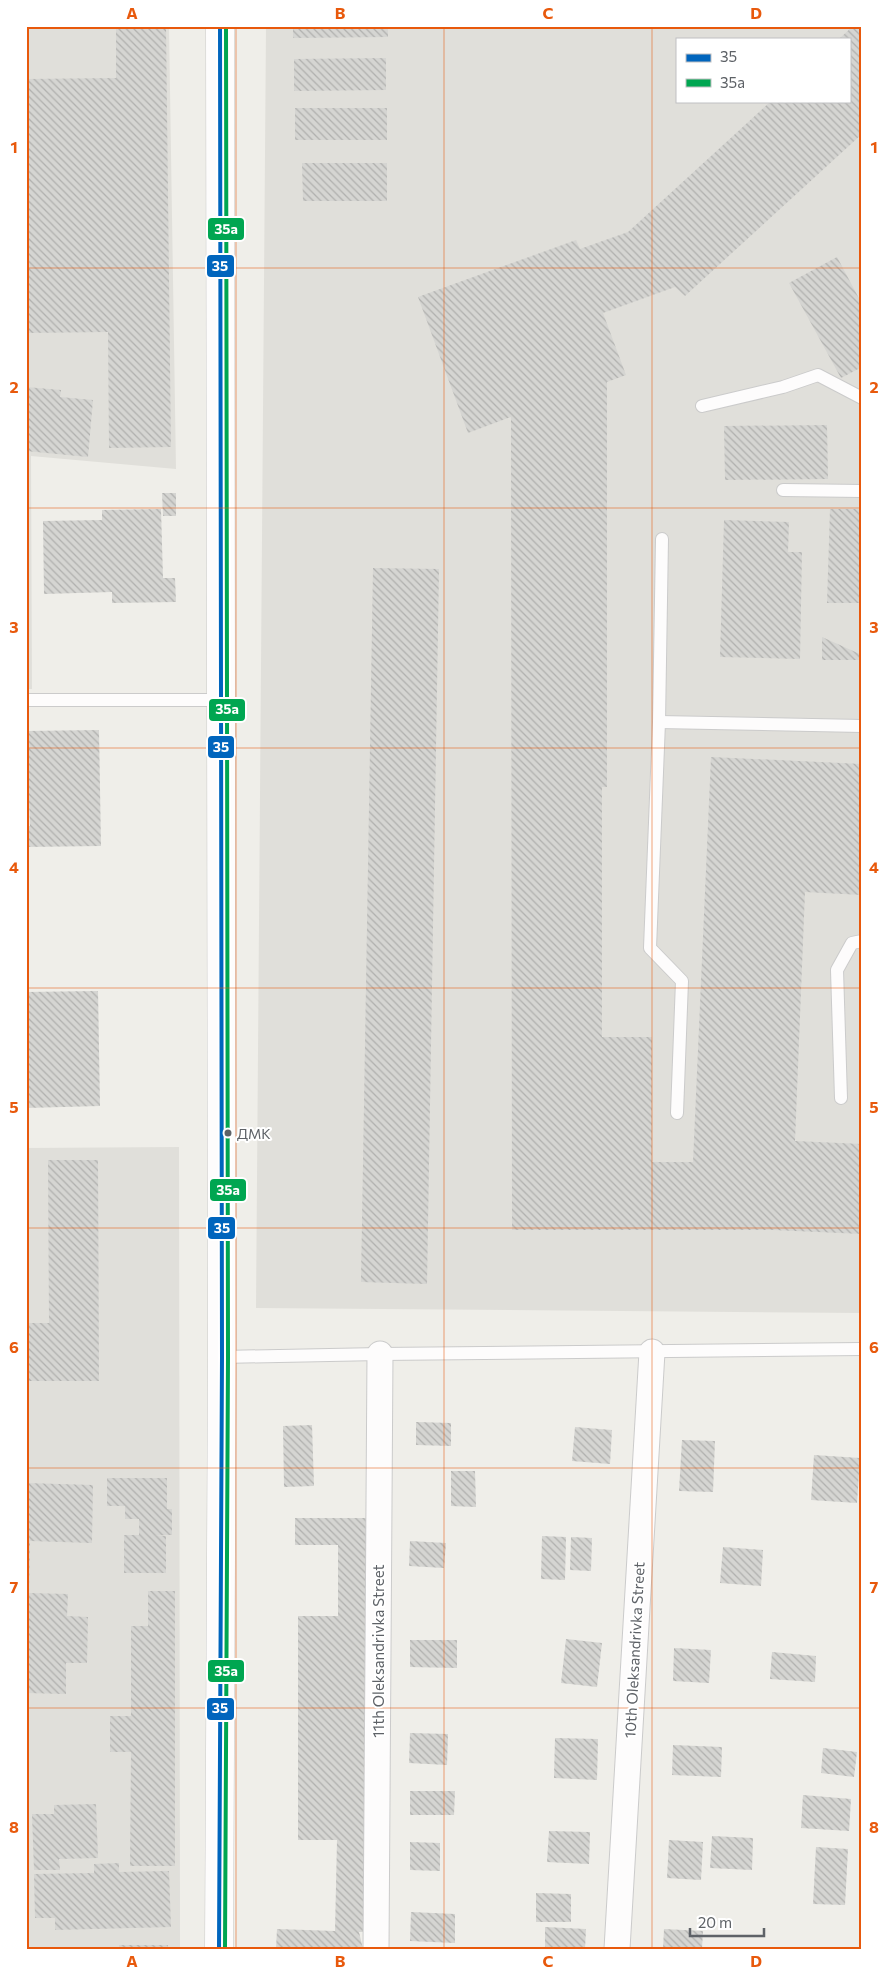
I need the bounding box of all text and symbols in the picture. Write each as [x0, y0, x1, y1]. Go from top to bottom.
text: A [126, 3, 138, 22]
text: B [335, 3, 346, 22]
text: C [543, 3, 554, 22]
text: D [750, 3, 762, 22]
legend [676, 38, 850, 102]
text: 35 [720, 47, 737, 65]
text: 35а [720, 73, 745, 91]
text: 1 [10, 137, 18, 156]
text: 1 [870, 137, 878, 156]
line badge: 35а [207, 217, 245, 241]
text: 35а [214, 220, 238, 237]
line badge: 35 [206, 254, 235, 278]
text: 35 [212, 257, 228, 274]
text: 2 [9, 377, 19, 396]
text: 2 [869, 377, 879, 396]
text: 3 [9, 617, 19, 636]
text: 3 [869, 617, 879, 636]
line badge: 35а [208, 698, 246, 722]
text: 35а [215, 700, 239, 717]
line badge: 35 [207, 735, 235, 759]
text: 35 [213, 738, 229, 755]
text: 4 [9, 857, 19, 876]
text: 4 [869, 857, 879, 876]
text: 5 [9, 1097, 19, 1116]
text: 5 [869, 1097, 879, 1116]
place label: ДМК [237, 1125, 271, 1142]
marker: ДМК [223, 1128, 233, 1138]
line badge: 35а [209, 1178, 247, 1202]
text: 35а [216, 1181, 240, 1198]
line badge: 35 [207, 1216, 236, 1240]
text: 35 [214, 1219, 230, 1236]
text: 6 [9, 1337, 19, 1356]
text: 6 [869, 1337, 879, 1356]
street label: 10th Oleksandrivka Street [620, 1561, 648, 1739]
street label: 11th Oleksandrivka Street [369, 1564, 387, 1738]
text: 7 [10, 1577, 19, 1596]
text: 7 [870, 1577, 879, 1596]
line badge: 35а [207, 1659, 245, 1683]
text: 35а [214, 1662, 238, 1679]
line badge: 35 [206, 1697, 235, 1721]
text: 35 [212, 1699, 228, 1716]
text: 8 [9, 1817, 19, 1836]
text: 8 [869, 1817, 879, 1836]
scale bar [690, 1905, 764, 1937]
text: 20 m [698, 1913, 732, 1931]
text: A [126, 1951, 138, 1970]
text: B [335, 1951, 346, 1970]
text: C [543, 1951, 554, 1970]
text: D [750, 1951, 762, 1970]

